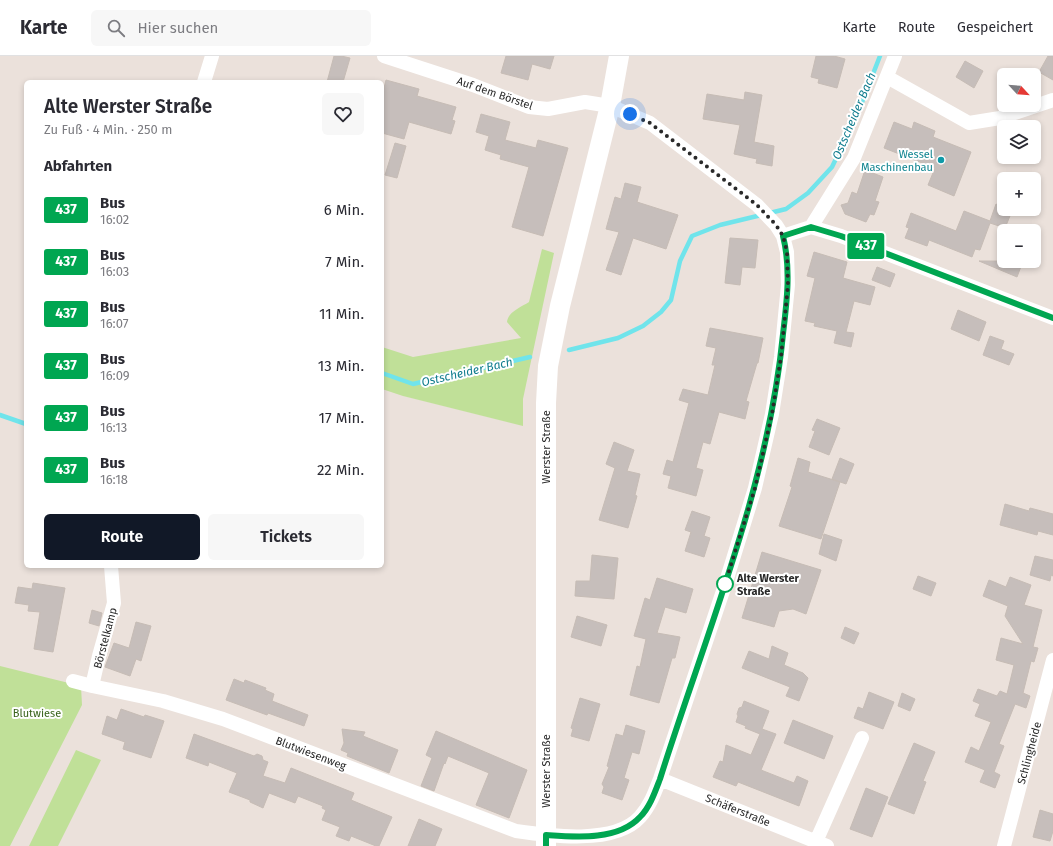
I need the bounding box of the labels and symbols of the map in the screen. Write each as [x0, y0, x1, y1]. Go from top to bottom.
north arrow [997, 68, 1041, 112]
water label: Ostscheider Bach [829, 70, 879, 162]
street label: Auf dem Börstel [455, 74, 535, 113]
your location [620, 104, 640, 124]
place label: Wessel Maschinenbau [861, 148, 933, 174]
marker: Wessel Maschinenbau [936, 155, 946, 165]
line badge: 437 [843, 233, 889, 259]
water label: Ostscheider Bach [420, 355, 514, 389]
street label: Werster Straße [540, 410, 553, 484]
place label: Alte Werster Straße [736, 572, 799, 598]
marker: Alte Werster Straße [716, 575, 734, 593]
street label: Börstelkamp [91, 606, 120, 670]
park label: Blutwiese [13, 707, 61, 720]
street label: Schlingheide [1015, 720, 1044, 786]
street label: Blutwiesenweg [274, 734, 348, 773]
street label: Werster Straße [540, 734, 553, 808]
street label: Schäferstraße [703, 792, 772, 829]

